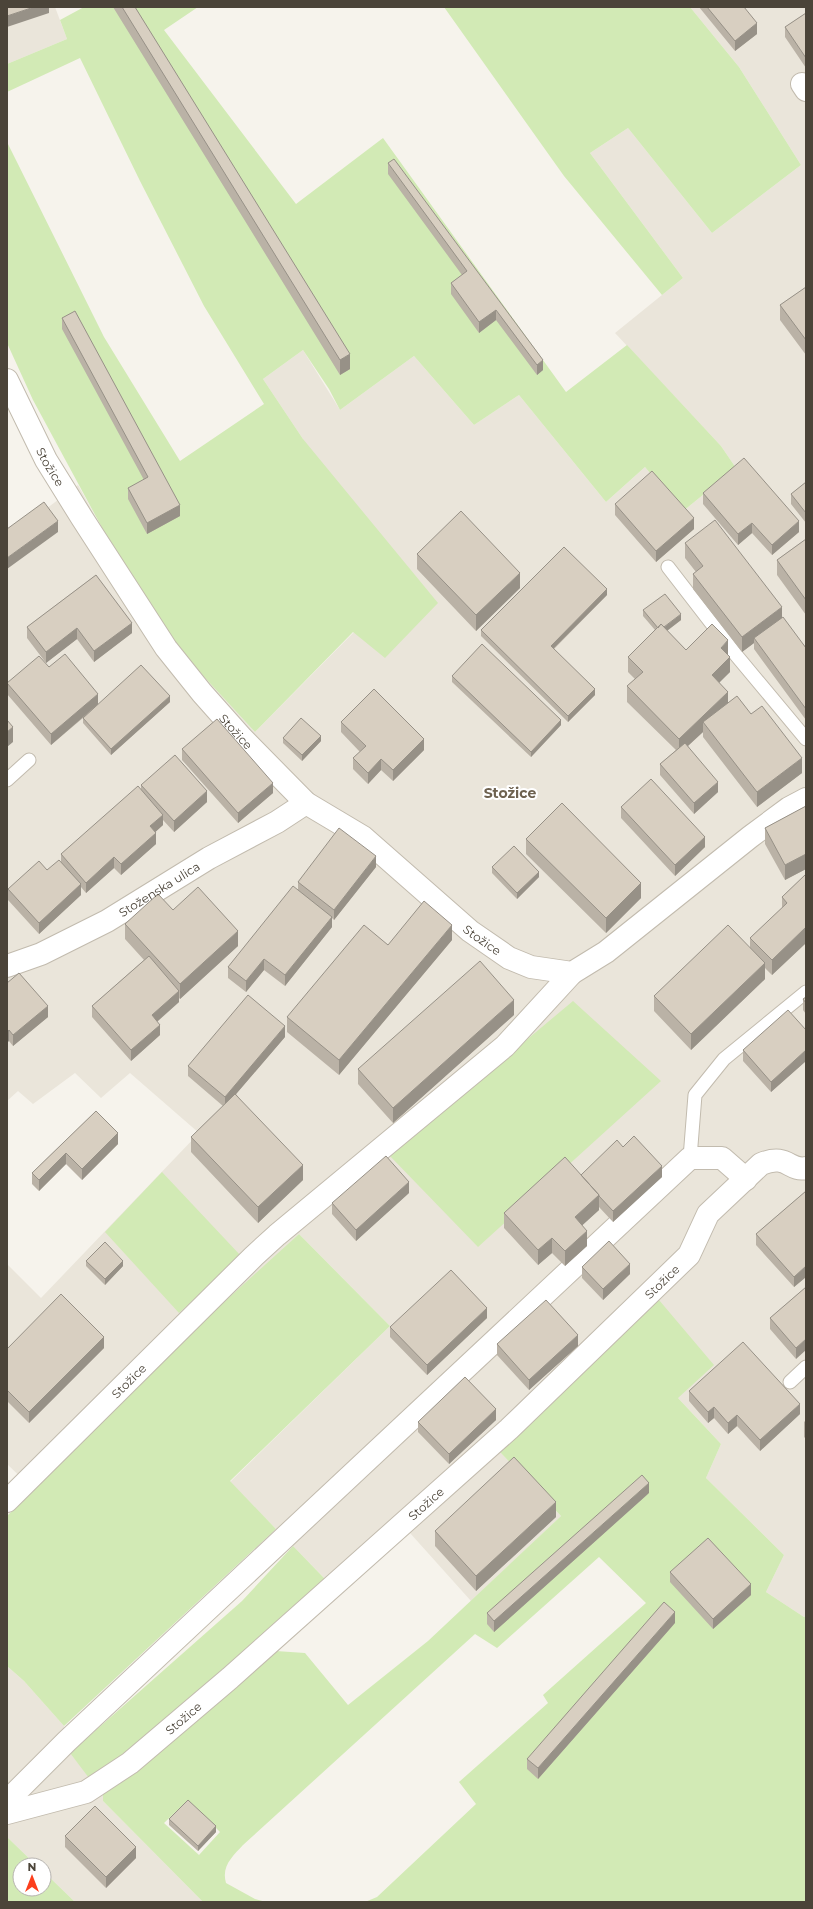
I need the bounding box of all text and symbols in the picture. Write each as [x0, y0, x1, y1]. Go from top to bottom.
street label: Stožice [33, 445, 68, 489]
street label: Stožice [216, 710, 256, 752]
district label: Stožice [484, 784, 537, 802]
street label: Stoženska ulica [116, 858, 202, 920]
street label: Stožice [460, 921, 504, 958]
street label: Stožice [641, 1261, 682, 1302]
street label: Stožice [108, 1360, 149, 1401]
street label: Stožice [405, 1484, 447, 1523]
street label: Stožice [162, 1698, 204, 1738]
north arrow [12, 1857, 52, 1897]
text: N [28, 1860, 36, 1874]

